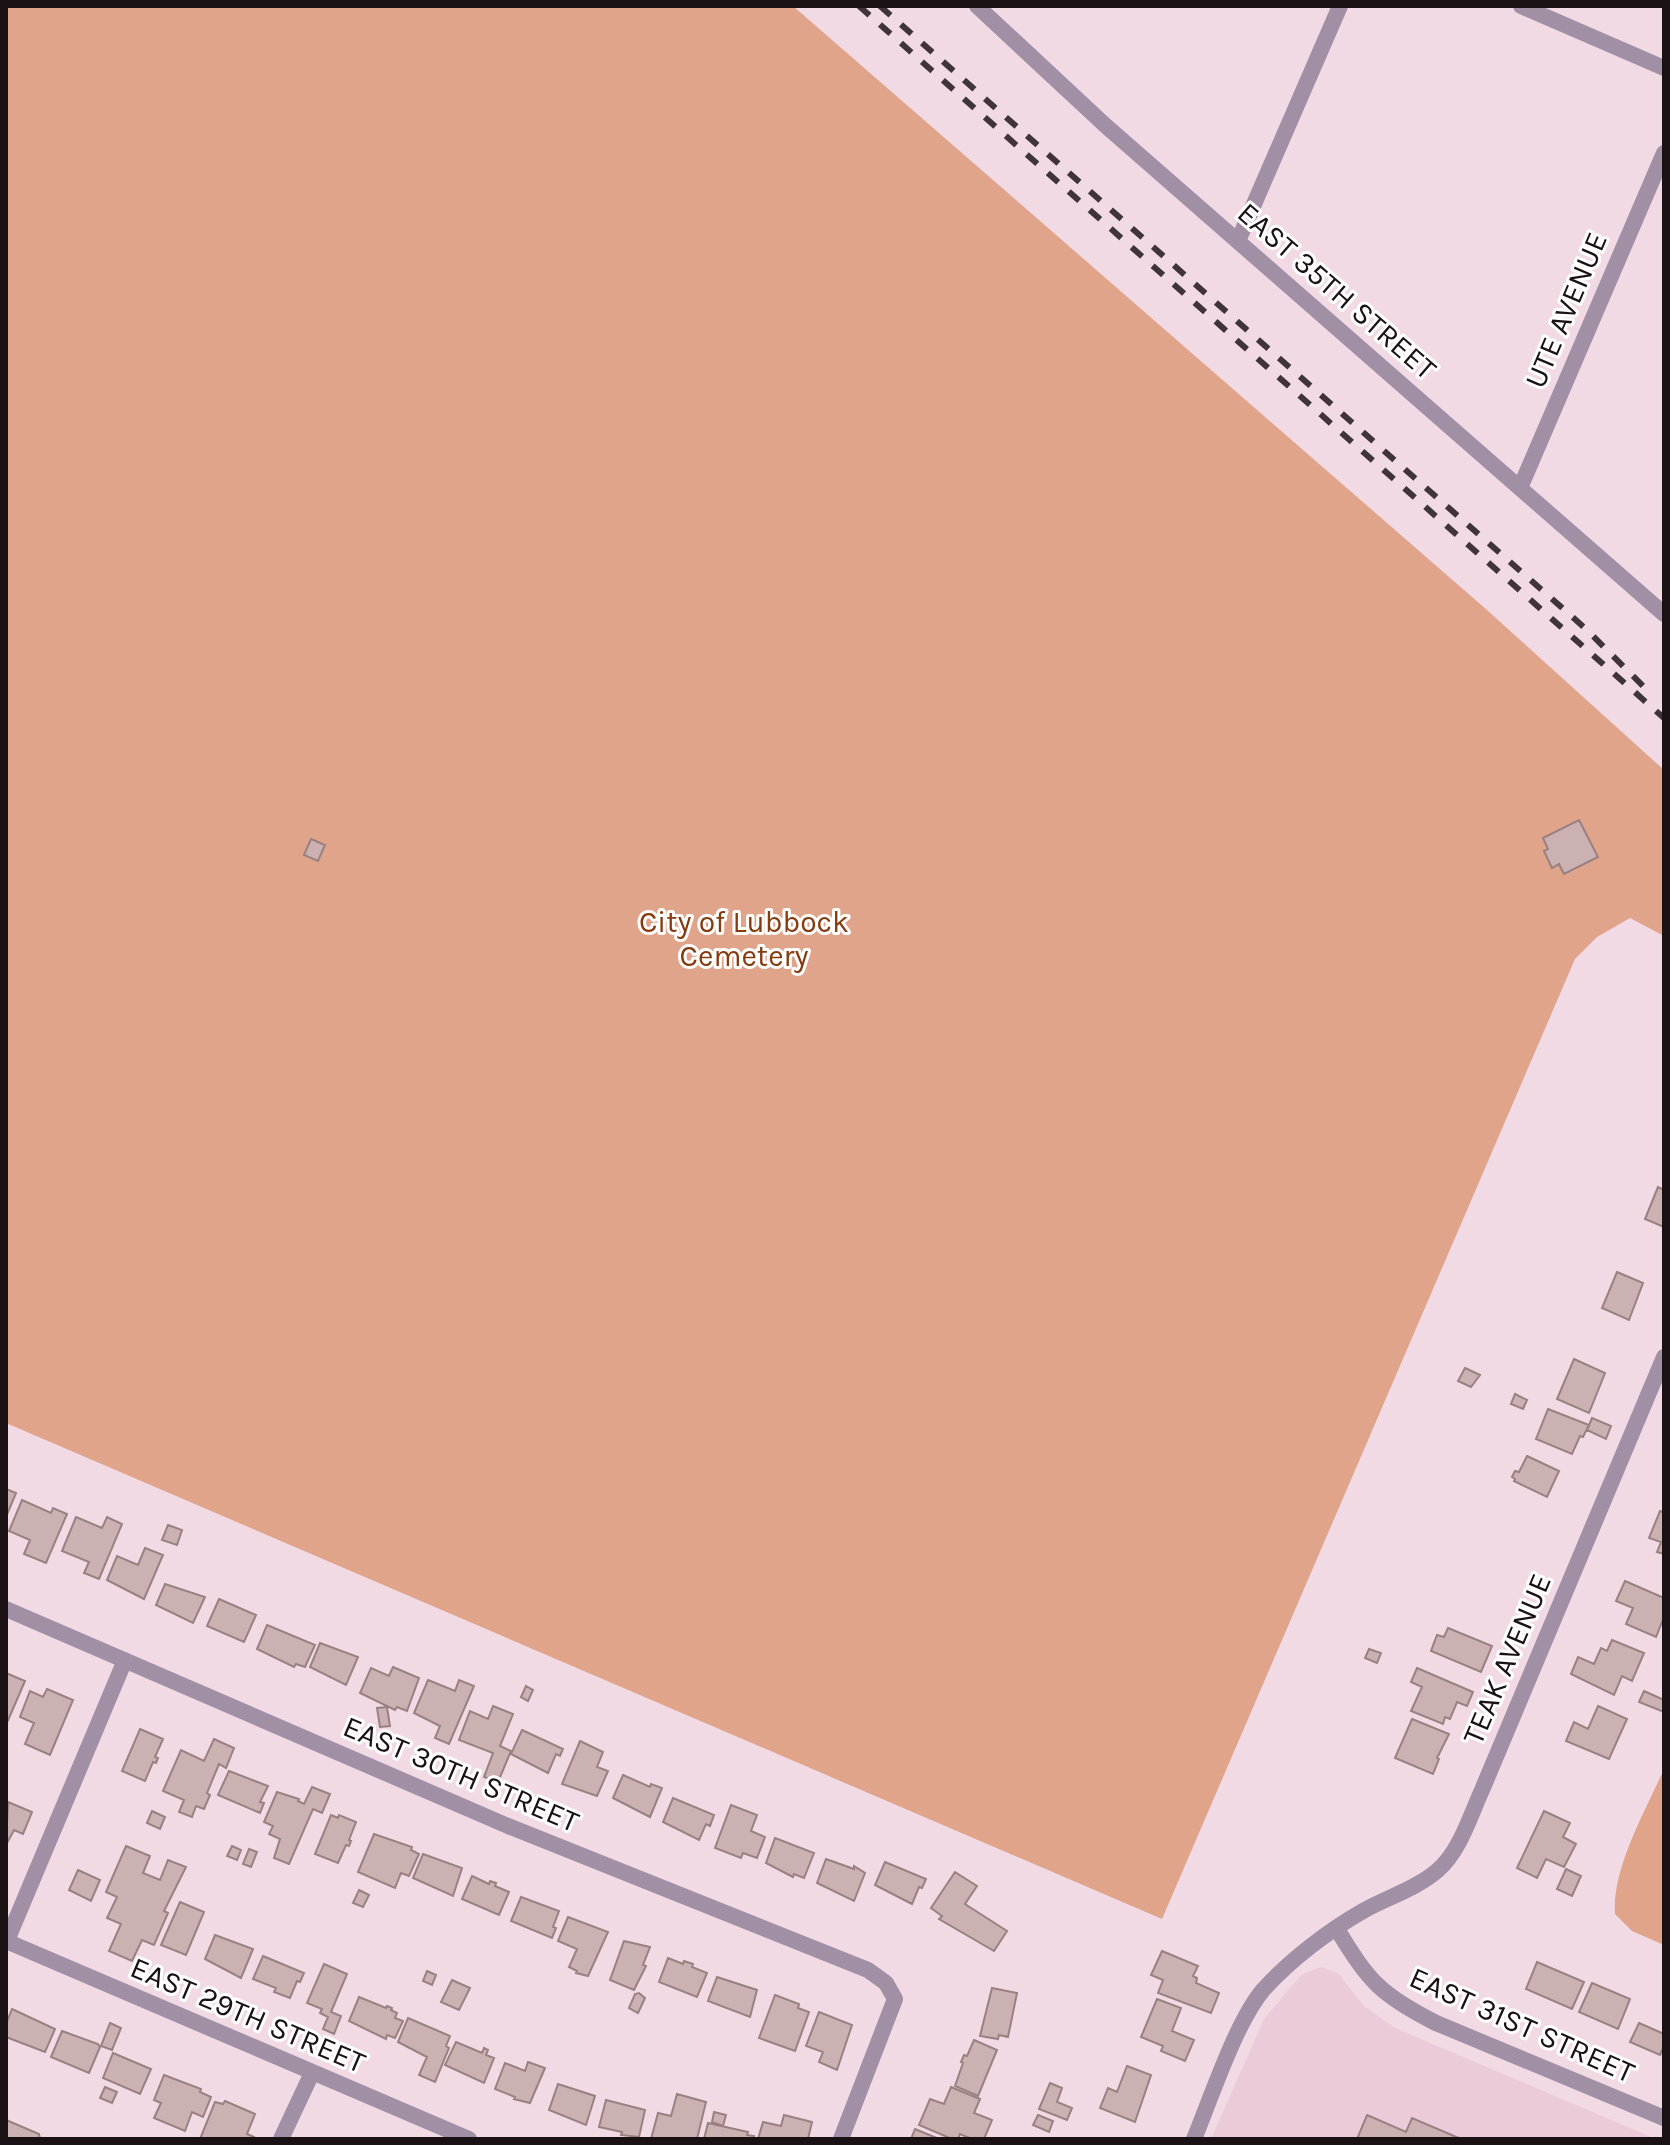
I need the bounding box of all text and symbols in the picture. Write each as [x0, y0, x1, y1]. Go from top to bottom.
street label: EAST 35TH STREET [1230, 195, 1444, 387]
street label: UTE AVENUE [1517, 227, 1615, 393]
park label: City of Lubbock Cemetery [639, 904, 849, 974]
street label: TEAK AVENUE [1455, 1568, 1559, 1750]
street label: EAST 30TH STREET [338, 1708, 584, 1840]
street label: EAST 29TH STREET [125, 1949, 371, 2081]
street label: EAST 31ST STREET [1404, 1959, 1640, 2091]

